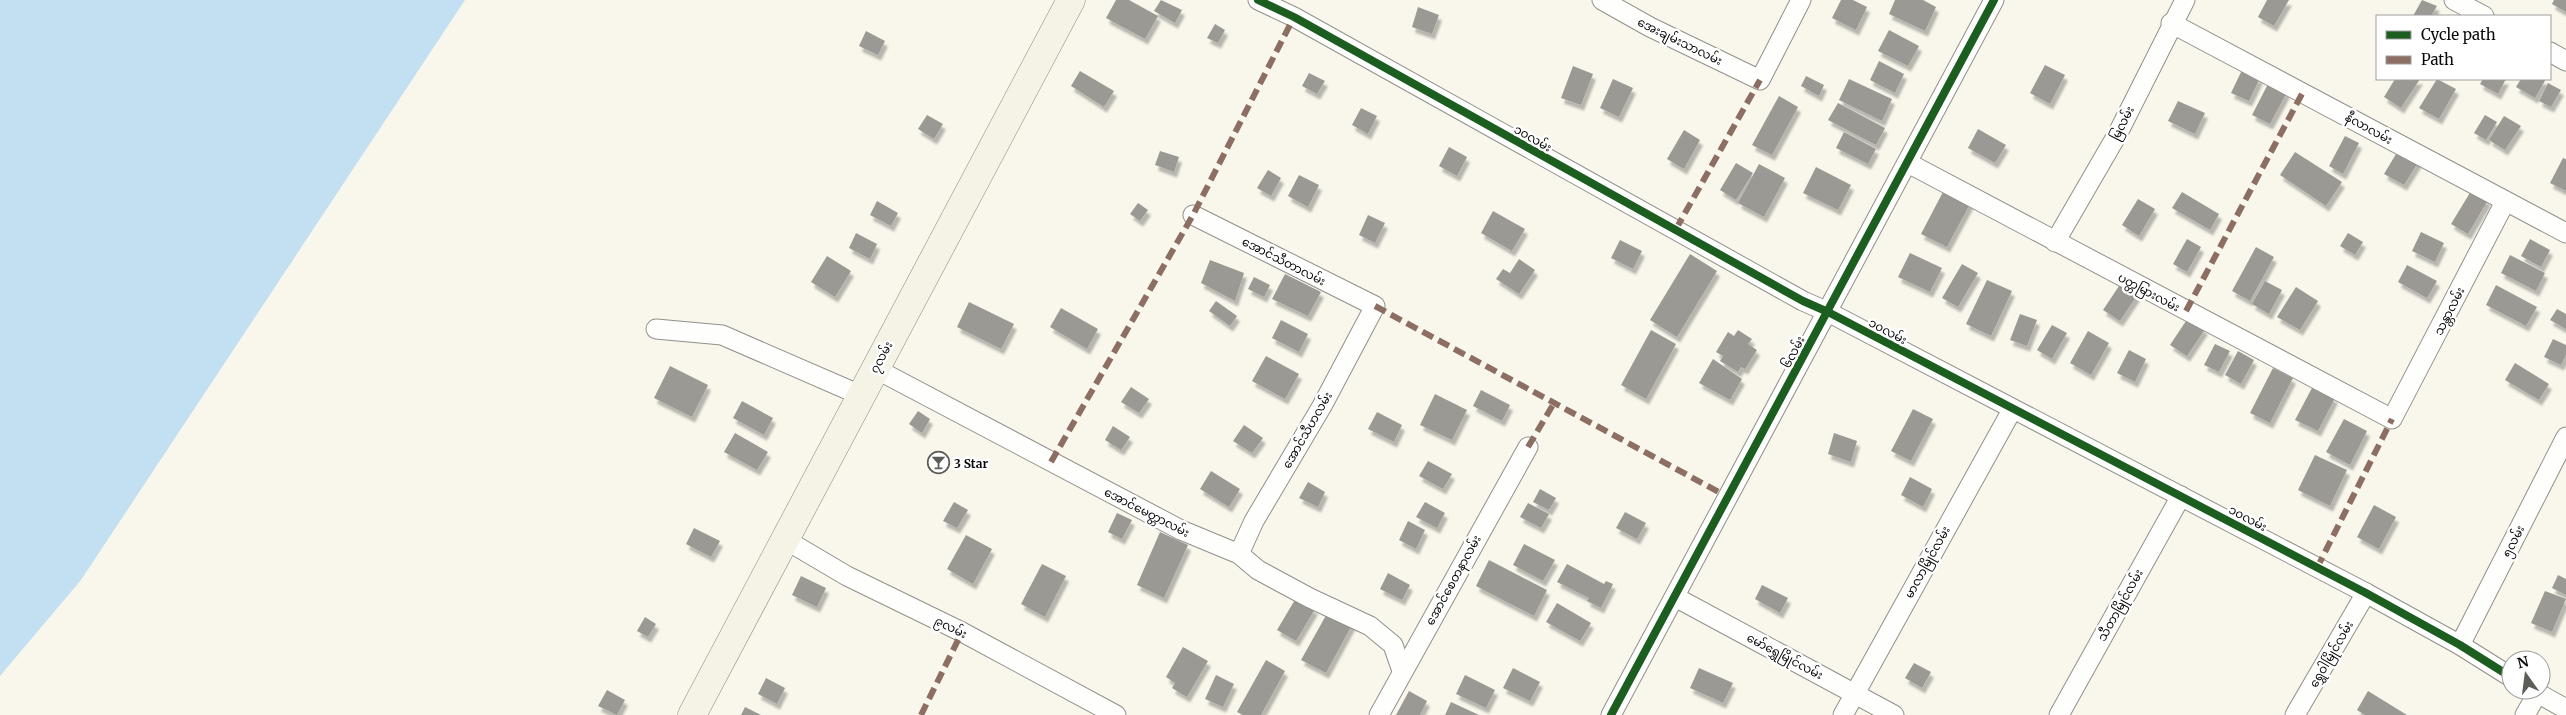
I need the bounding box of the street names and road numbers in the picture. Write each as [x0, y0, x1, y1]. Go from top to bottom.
street label: အေးချမ်းသာလမ်း [1634, 13, 1725, 71]
street label: မြလမ်း [2106, 103, 2140, 144]
street label: နီလာလမ်း [2341, 108, 2396, 150]
street label: ၁၀လမ်း [1511, 120, 1555, 155]
street label: အောင်သီတာလမ်း [1240, 233, 1329, 289]
street label: ပတ္တမြားလမ်း [2114, 269, 2183, 317]
street label: သန္တာလမ်း [2430, 284, 2470, 339]
street label: ၁၀လမ်း [1866, 314, 1910, 347]
street label: ၆လမ်း [1777, 333, 1808, 371]
street label: ၇လမ်း [866, 338, 898, 377]
street label: အောင်သီဟလမ်း [1278, 388, 1335, 471]
street label: အောင်မေတ္တာလမ်း [1100, 483, 1193, 543]
street label: ၁၀လမ်း [2226, 501, 2270, 534]
street label: ၅လမ်း [2498, 522, 2530, 561]
street label: မာလာမြိုင်လမ်း [1900, 523, 1956, 602]
street label: အောင်စေတနာလမ်း [1421, 532, 1487, 629]
street label: သီတာမြိုင်လမ်း [2093, 566, 2149, 645]
street label: ၉လမ်း [931, 612, 970, 644]
street label: ရွှေဝါမြိုင်လမ်း [2305, 617, 2359, 692]
street label: မော်ရွှေမြိုင်လမ်း [1743, 629, 1826, 685]

